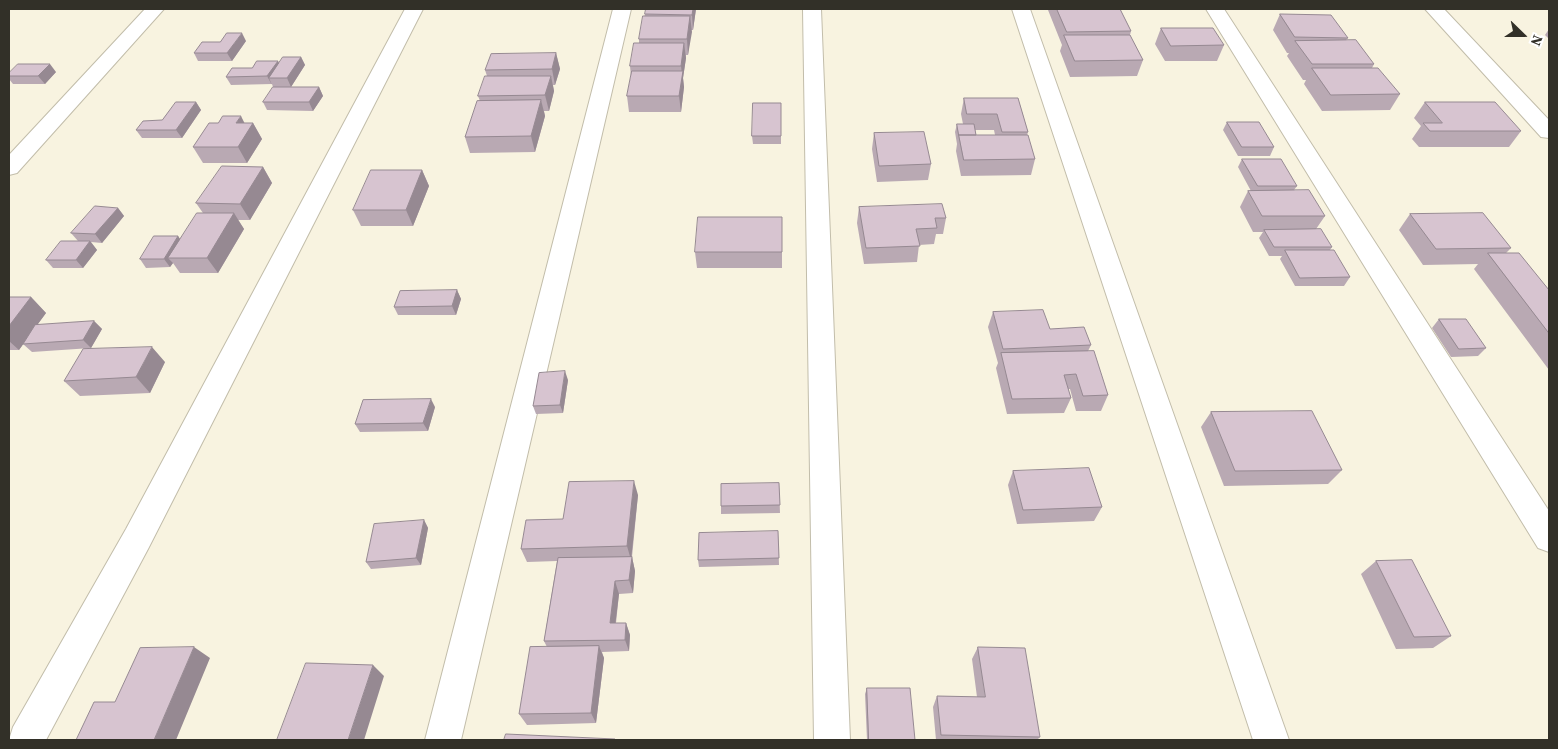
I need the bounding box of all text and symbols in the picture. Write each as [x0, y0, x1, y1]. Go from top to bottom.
north arrow [1498, 10, 1548, 60]
text: N [1526, 32, 1548, 49]

